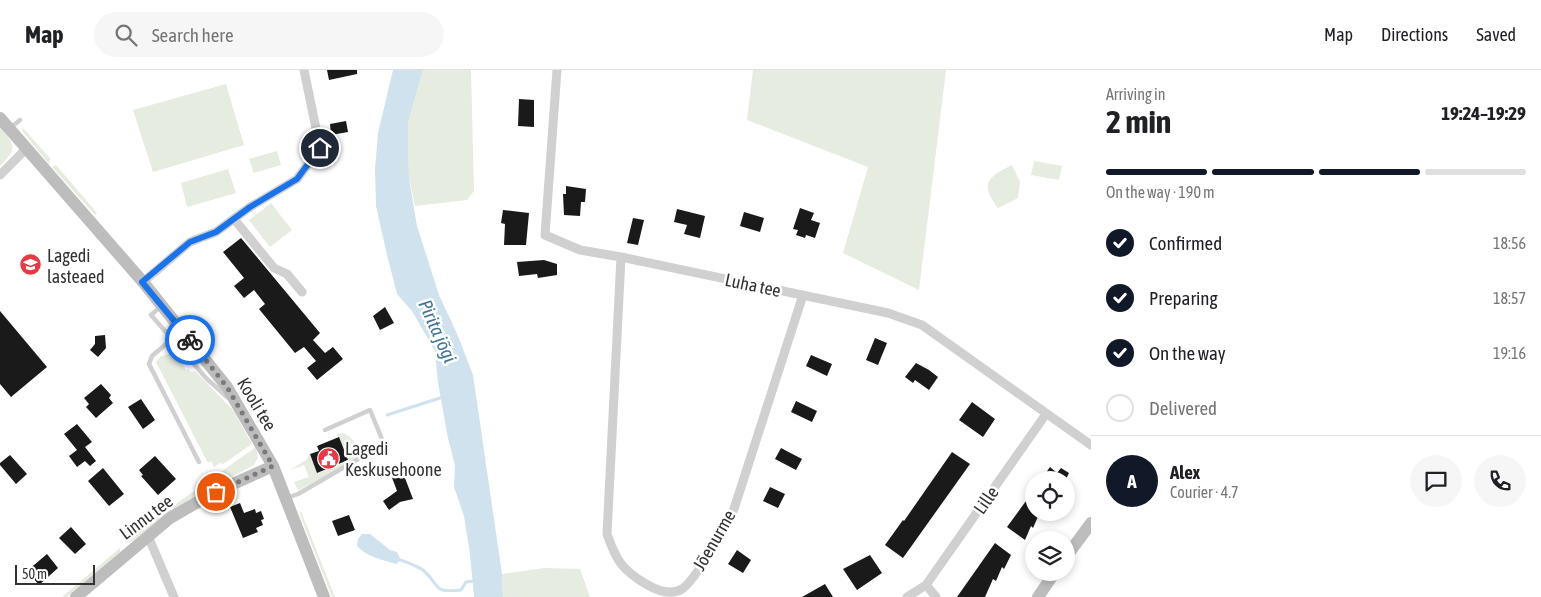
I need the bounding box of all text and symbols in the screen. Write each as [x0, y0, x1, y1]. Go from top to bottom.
search box [94, 12, 444, 57]
text: Map [25, 21, 64, 48]
icon: search [112, 21, 140, 49]
text: Search here [152, 24, 234, 46]
text: Map [1324, 24, 1353, 45]
text: Directions [1381, 24, 1448, 45]
text: Saved [1476, 24, 1516, 45]
text: Arriving in [1106, 85, 1166, 103]
text: 19:24–19:29 [1441, 102, 1526, 124]
text: 2 min [1106, 103, 1171, 140]
pin [299, 127, 341, 169]
icon: home [306, 134, 334, 162]
text: On the way · 190 m [1106, 183, 1215, 201]
icon: check [1106, 229, 1134, 257]
text: Confirmed [1149, 232, 1222, 254]
text: 18:56 [1493, 234, 1526, 252]
place label: Lagedi lasteaed [47, 245, 105, 287]
school or university icon: Lagedi lasteaed [19, 253, 43, 277]
street label: Luha tee [723, 269, 783, 301]
icon: check [1106, 284, 1134, 312]
text: Preparing [1149, 287, 1218, 309]
text: 18:57 [1493, 289, 1526, 307]
water label: Pirita jõgi [414, 296, 462, 366]
courier [165, 315, 215, 365]
icon: bike [176, 326, 204, 354]
icon: check [1106, 339, 1134, 367]
text: On the way [1149, 342, 1226, 364]
text: 19:16 [1493, 344, 1526, 362]
street label: Kooli tee [233, 374, 281, 434]
text: Delivered [1149, 397, 1217, 419]
place label: Lagedi Keskusehoone [345, 438, 442, 480]
public building icon: Lagedi Keskusehoone [317, 446, 341, 470]
button: chat [1410, 455, 1462, 507]
button: phone [1474, 455, 1526, 507]
text: Alex [1170, 461, 1200, 483]
text: A [1127, 470, 1137, 492]
pin [195, 471, 237, 513]
map controls [1025, 471, 1075, 581]
button: locate [1025, 471, 1075, 521]
icon: bag [202, 478, 230, 506]
street label: Lille [969, 482, 1003, 518]
text: Courier · 4.7 [1170, 483, 1239, 501]
street label: Linnu tee [115, 490, 177, 544]
street label: Jõenurme [688, 506, 740, 574]
button: layers [1025, 531, 1075, 581]
scale bar [15, 562, 95, 585]
text: 50 m [22, 566, 47, 582]

